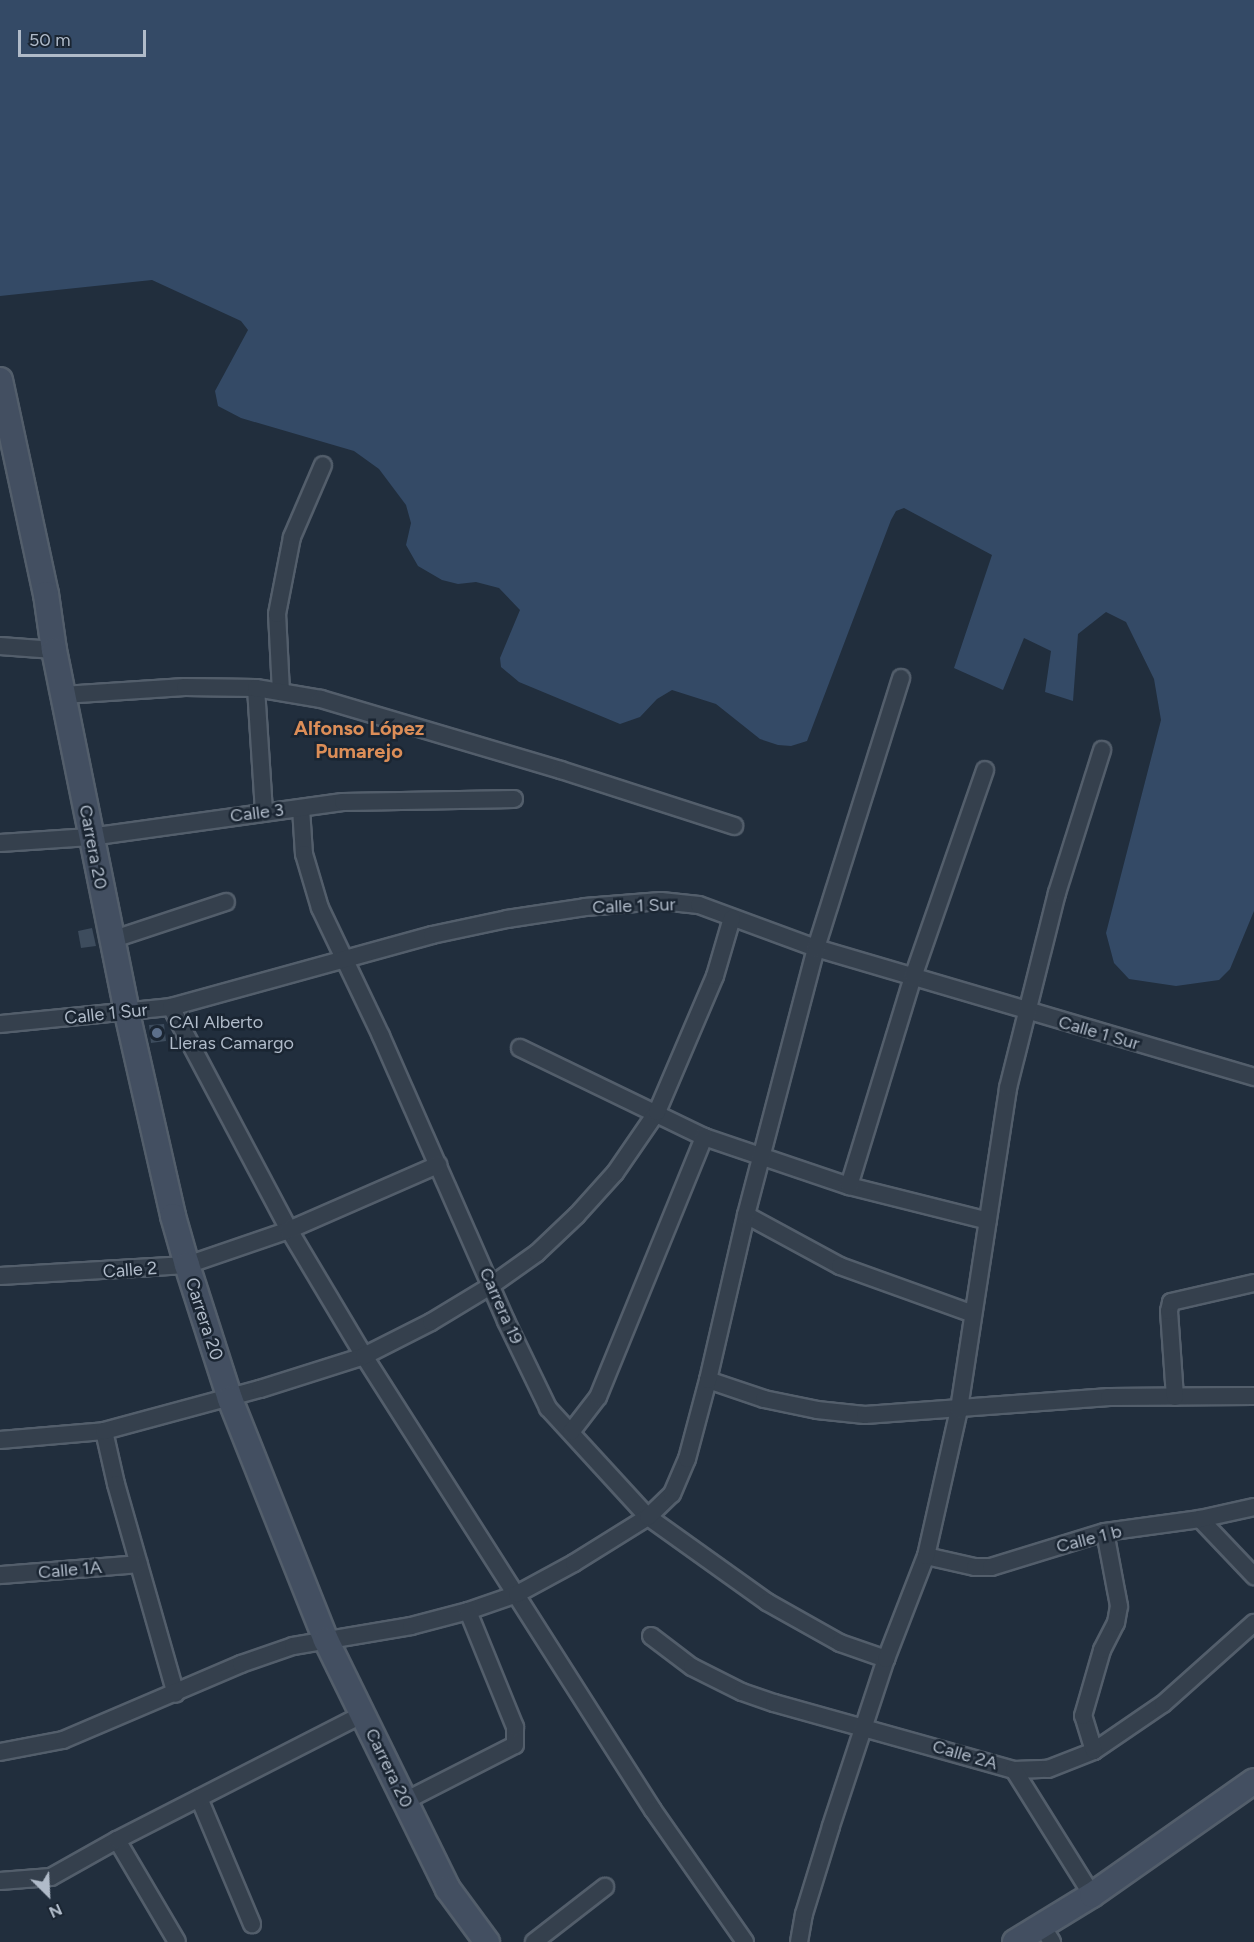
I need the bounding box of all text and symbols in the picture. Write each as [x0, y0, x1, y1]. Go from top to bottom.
scale bar [21, 18, 148, 56]
text: 50 m [29, 29, 71, 51]
district label: Alfonso López Pumarejo [294, 716, 424, 763]
street label: Calle 3 [229, 799, 285, 827]
street label: Carrera 20 [74, 803, 112, 891]
street label: Calle 1 Sur [592, 894, 676, 918]
street label: Calle 1 Sur [63, 999, 149, 1029]
street label: Calle 1 Sur [1056, 1011, 1142, 1055]
place label: CAI Alberto Lleras Camargo [169, 1012, 294, 1054]
marker: CAI Alberto Lleras Camargo [150, 1026, 164, 1040]
street label: Calle 2 [102, 1257, 158, 1283]
street label: Carrera 19 [475, 1264, 527, 1348]
street label: Carrera 20 [181, 1275, 227, 1363]
street label: Calle 1 b [1054, 1520, 1124, 1558]
street label: Calle 1A [37, 1556, 103, 1584]
street label: Carrera 20 [361, 1725, 417, 1811]
street label: Calle 2A [930, 1735, 1000, 1775]
north arrow [18, 1864, 78, 1924]
text: N [46, 1900, 65, 1922]

